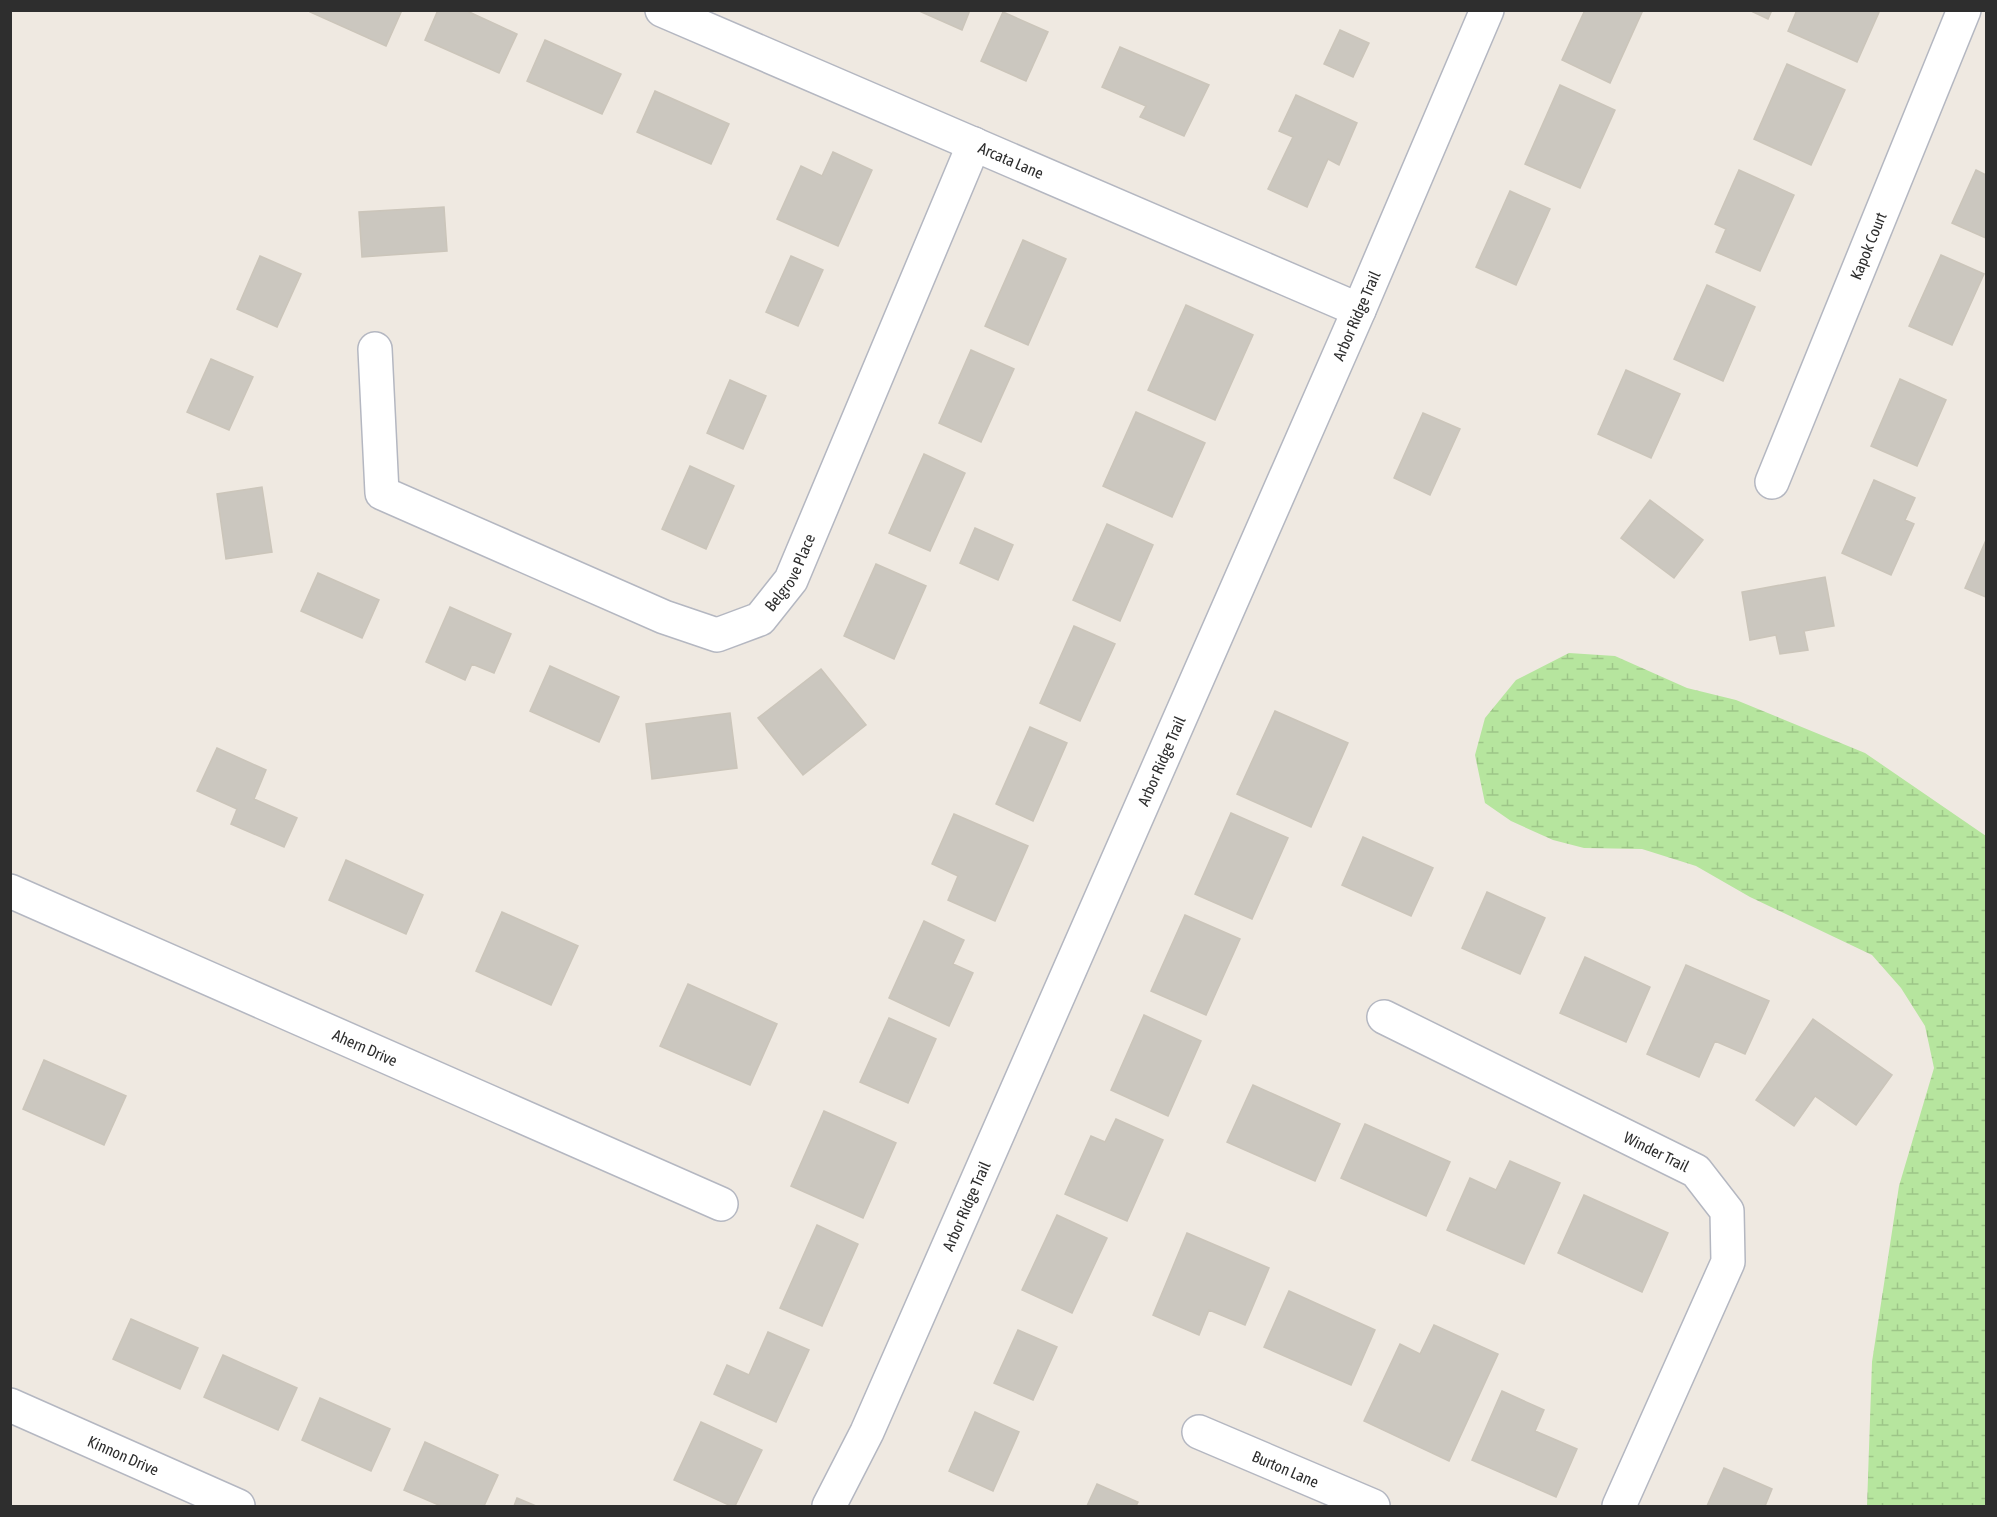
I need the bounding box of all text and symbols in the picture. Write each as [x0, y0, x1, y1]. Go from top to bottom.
street label: Arcata Lane [976, 138, 1046, 182]
street label: Kapok Court [1846, 209, 1890, 282]
street label: Arbor Ridge Trail [1329, 268, 1384, 363]
street label: Belgrove Place [761, 531, 818, 615]
street label: Arbor Ridge Trail [1134, 713, 1189, 808]
street label: Ahern Drive [330, 1025, 400, 1069]
street label: Winder Trail [1621, 1128, 1693, 1176]
street label: Arbor Ridge Trail [939, 1158, 994, 1253]
street label: Kinnon Drive [85, 1432, 162, 1479]
street label: Burton Lane [1250, 1447, 1321, 1491]

